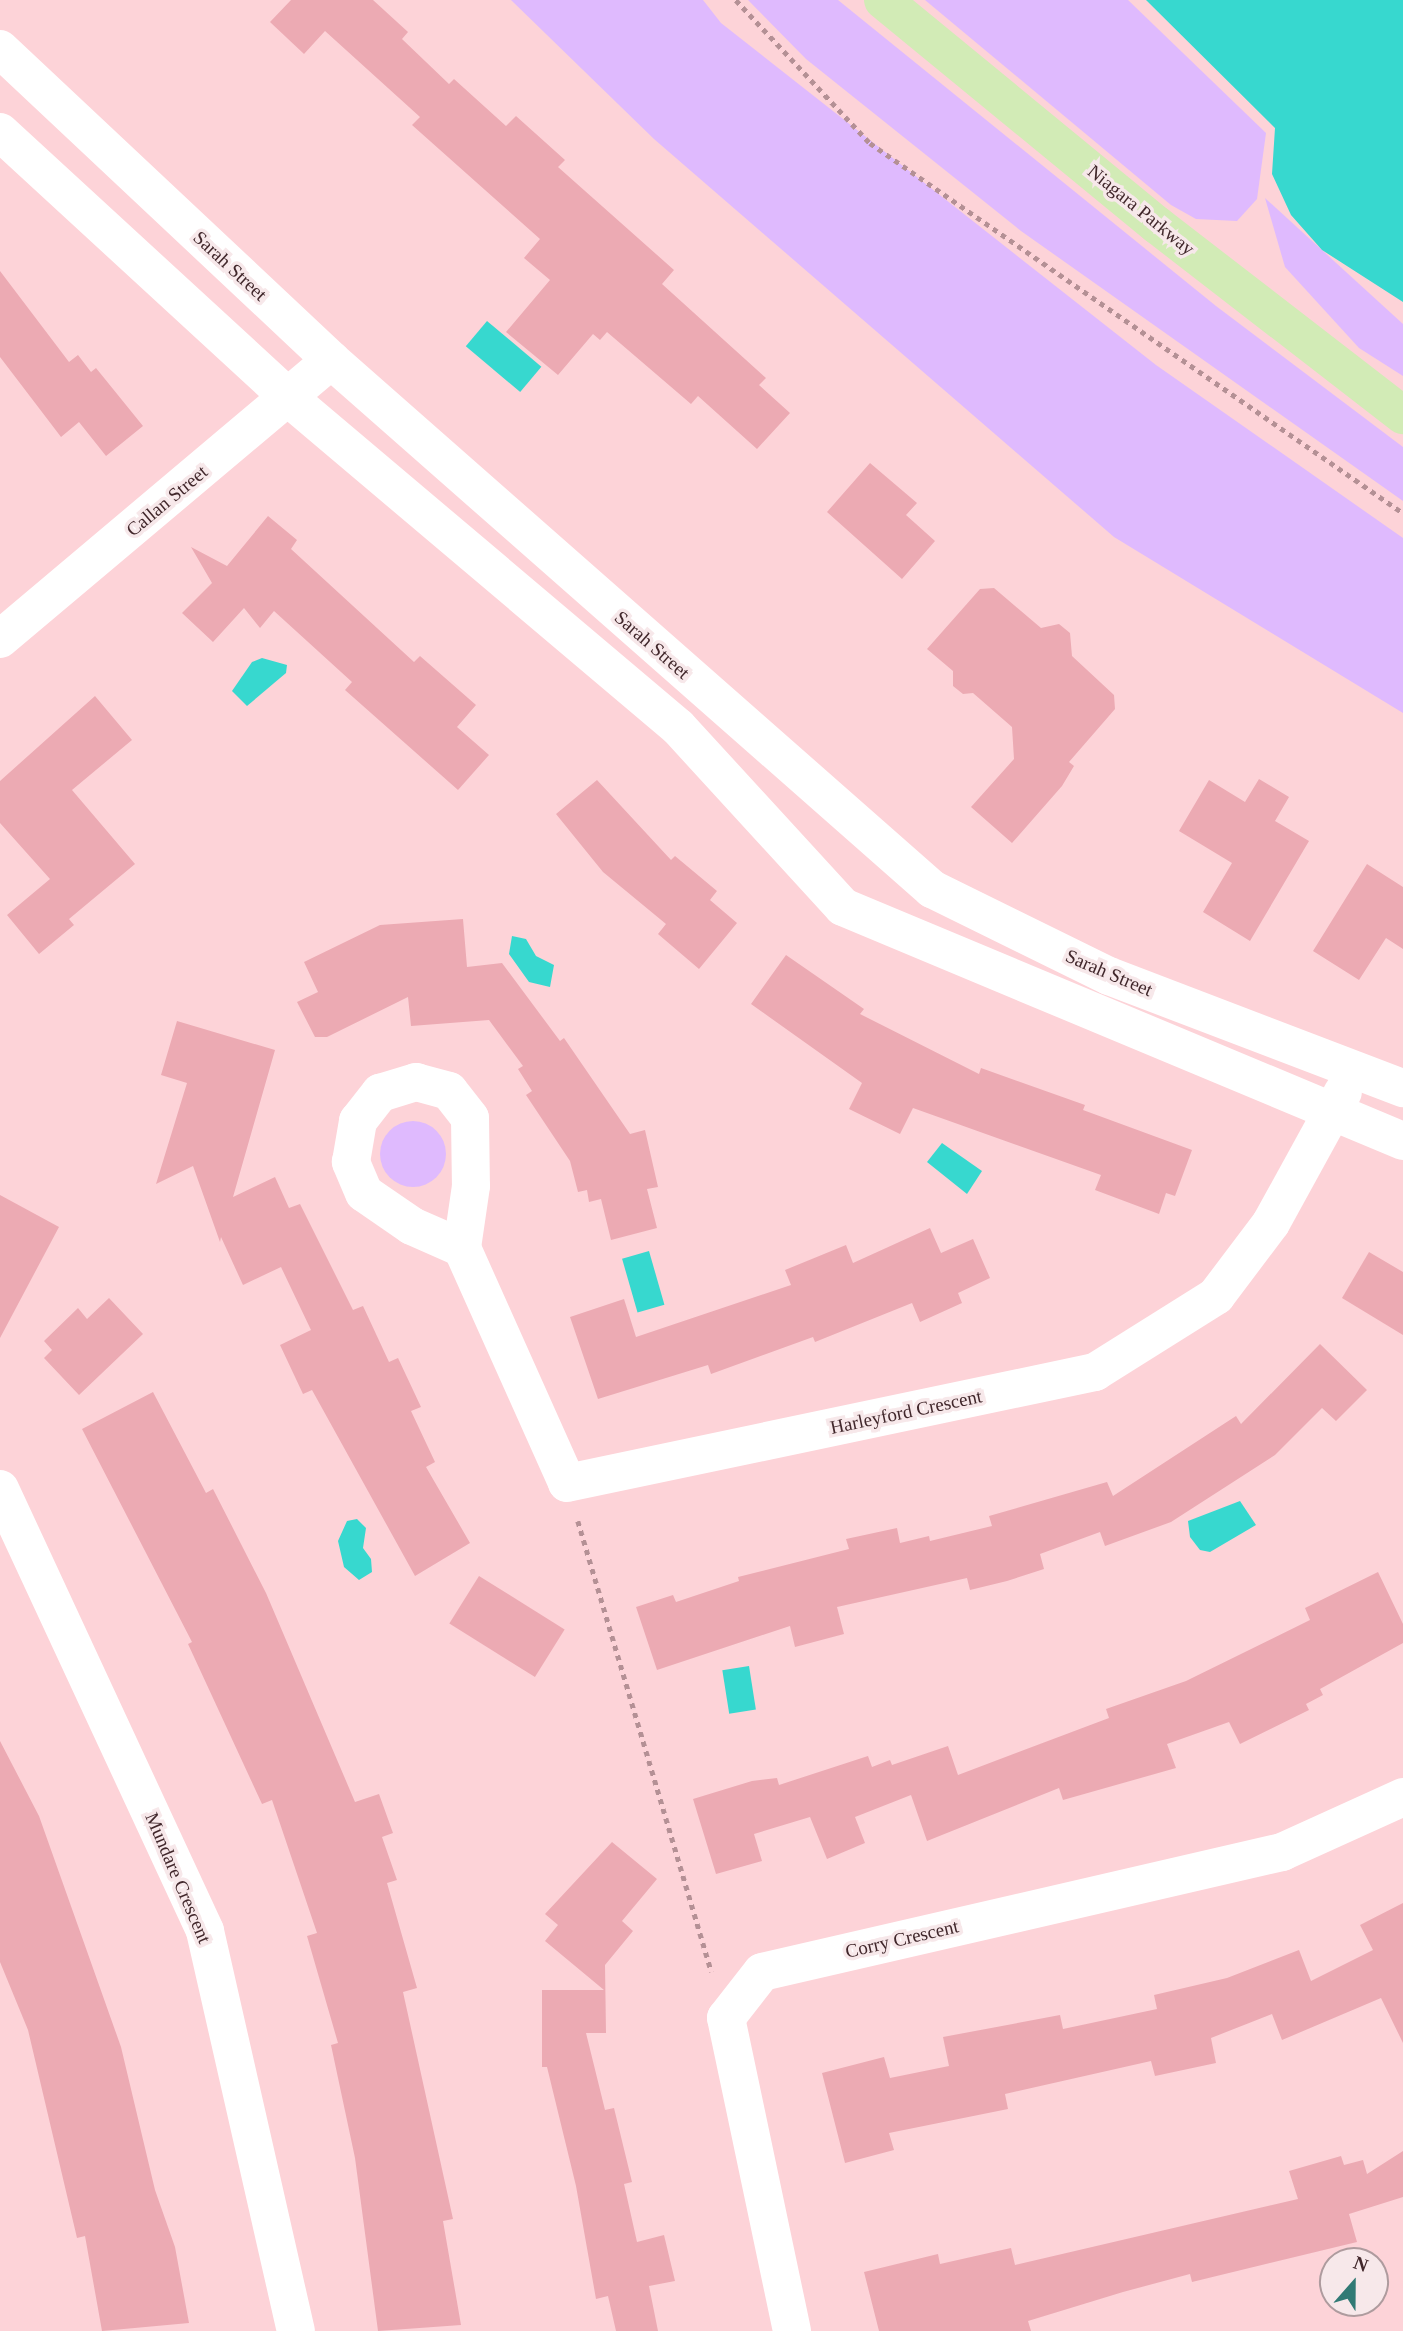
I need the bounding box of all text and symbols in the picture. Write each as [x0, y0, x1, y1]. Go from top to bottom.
street label: Niagara Parkway [1083, 160, 1199, 260]
street label: Sarah Street [188, 226, 272, 306]
street label: Callan Street [122, 461, 212, 541]
street label: Sarah Street [610, 606, 694, 684]
street label: Sarah Street [1062, 944, 1156, 1002]
street label: Harleyford Crescent [828, 1385, 984, 1439]
street label: Mundare Crescent [140, 1809, 216, 1947]
street label: Corry Crescent [843, 1915, 961, 1963]
north arrow [1319, 2247, 1389, 2317]
text: N [1351, 2252, 1371, 2276]

